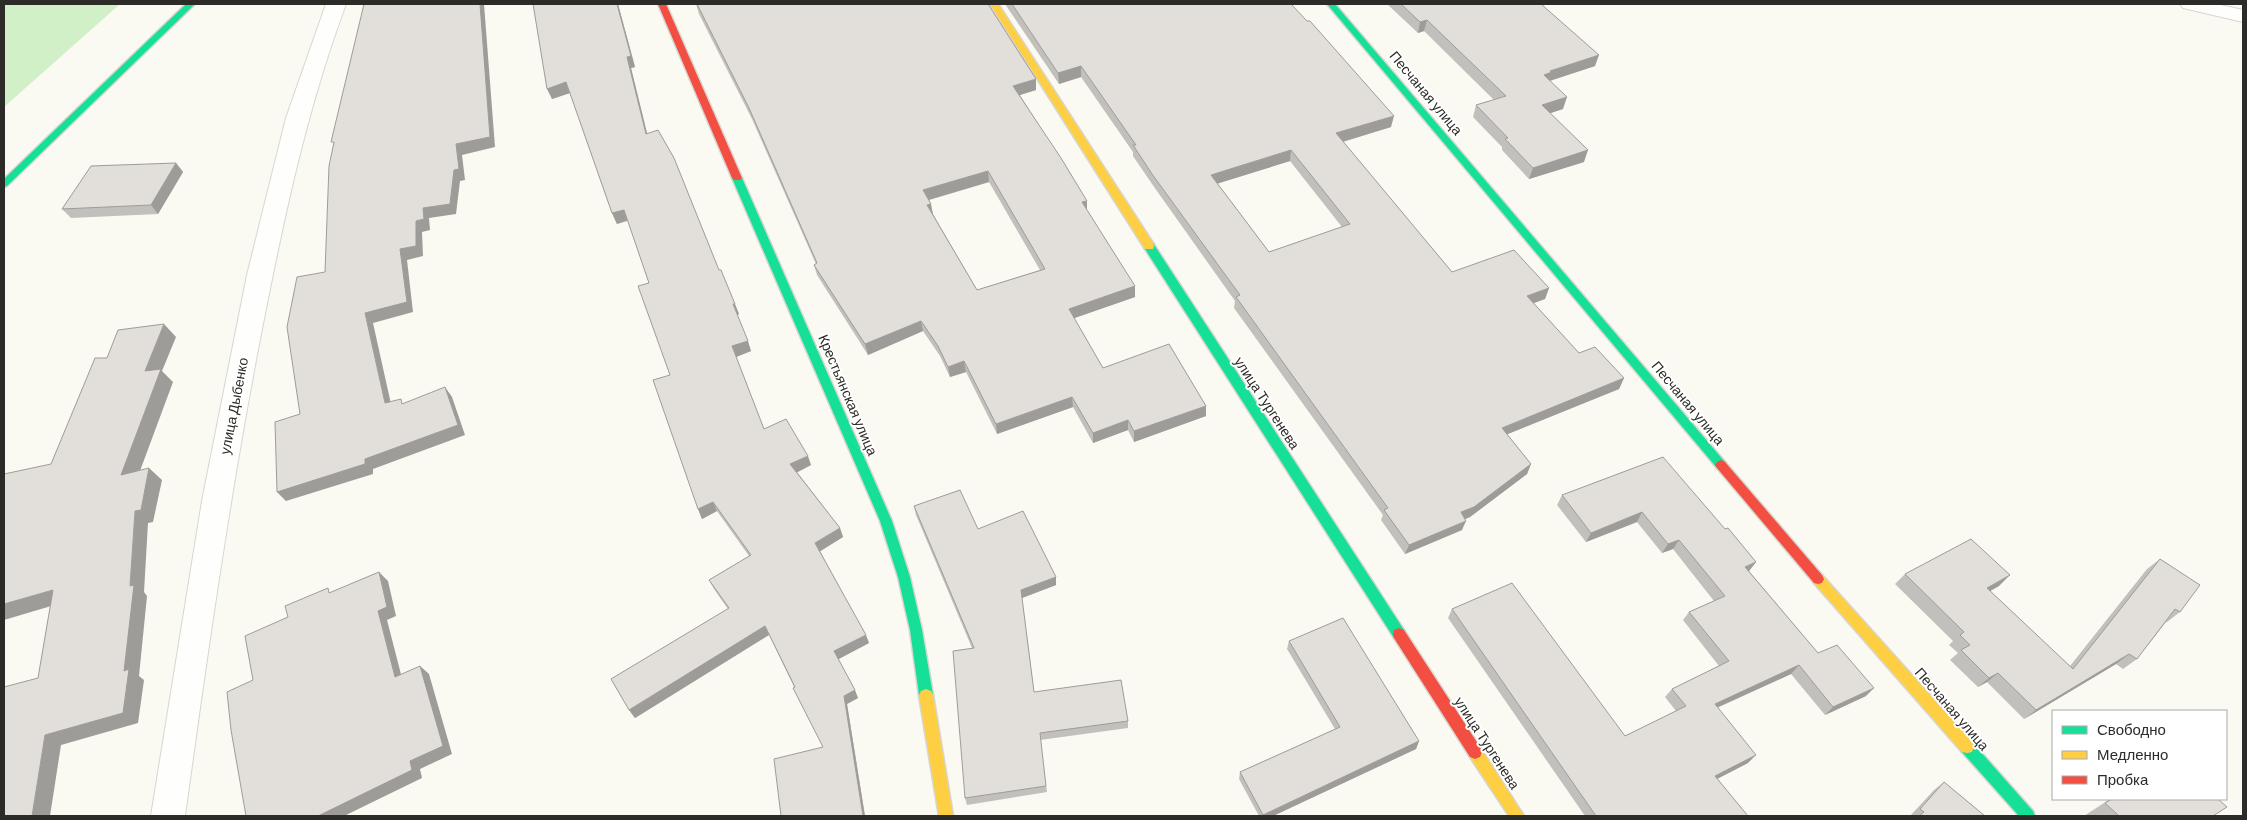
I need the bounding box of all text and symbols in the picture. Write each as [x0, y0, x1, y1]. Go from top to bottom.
street label: Песчаная улица [1386, 47, 1467, 138]
street label: Крестьянская улица [815, 332, 882, 458]
street label: улица Тургенева [1231, 353, 1304, 452]
street label: улица Дыбенко [216, 356, 251, 456]
street label: Песчаная улица [1648, 357, 1729, 448]
street label: Песчаная улица [1912, 664, 1993, 754]
street label: улица Тургенева [1451, 693, 1524, 792]
legend [2052, 710, 2227, 800]
text: Свободно [2097, 720, 2166, 738]
text: Медленно [2097, 745, 2168, 763]
text: Пробка [2097, 770, 2149, 788]

